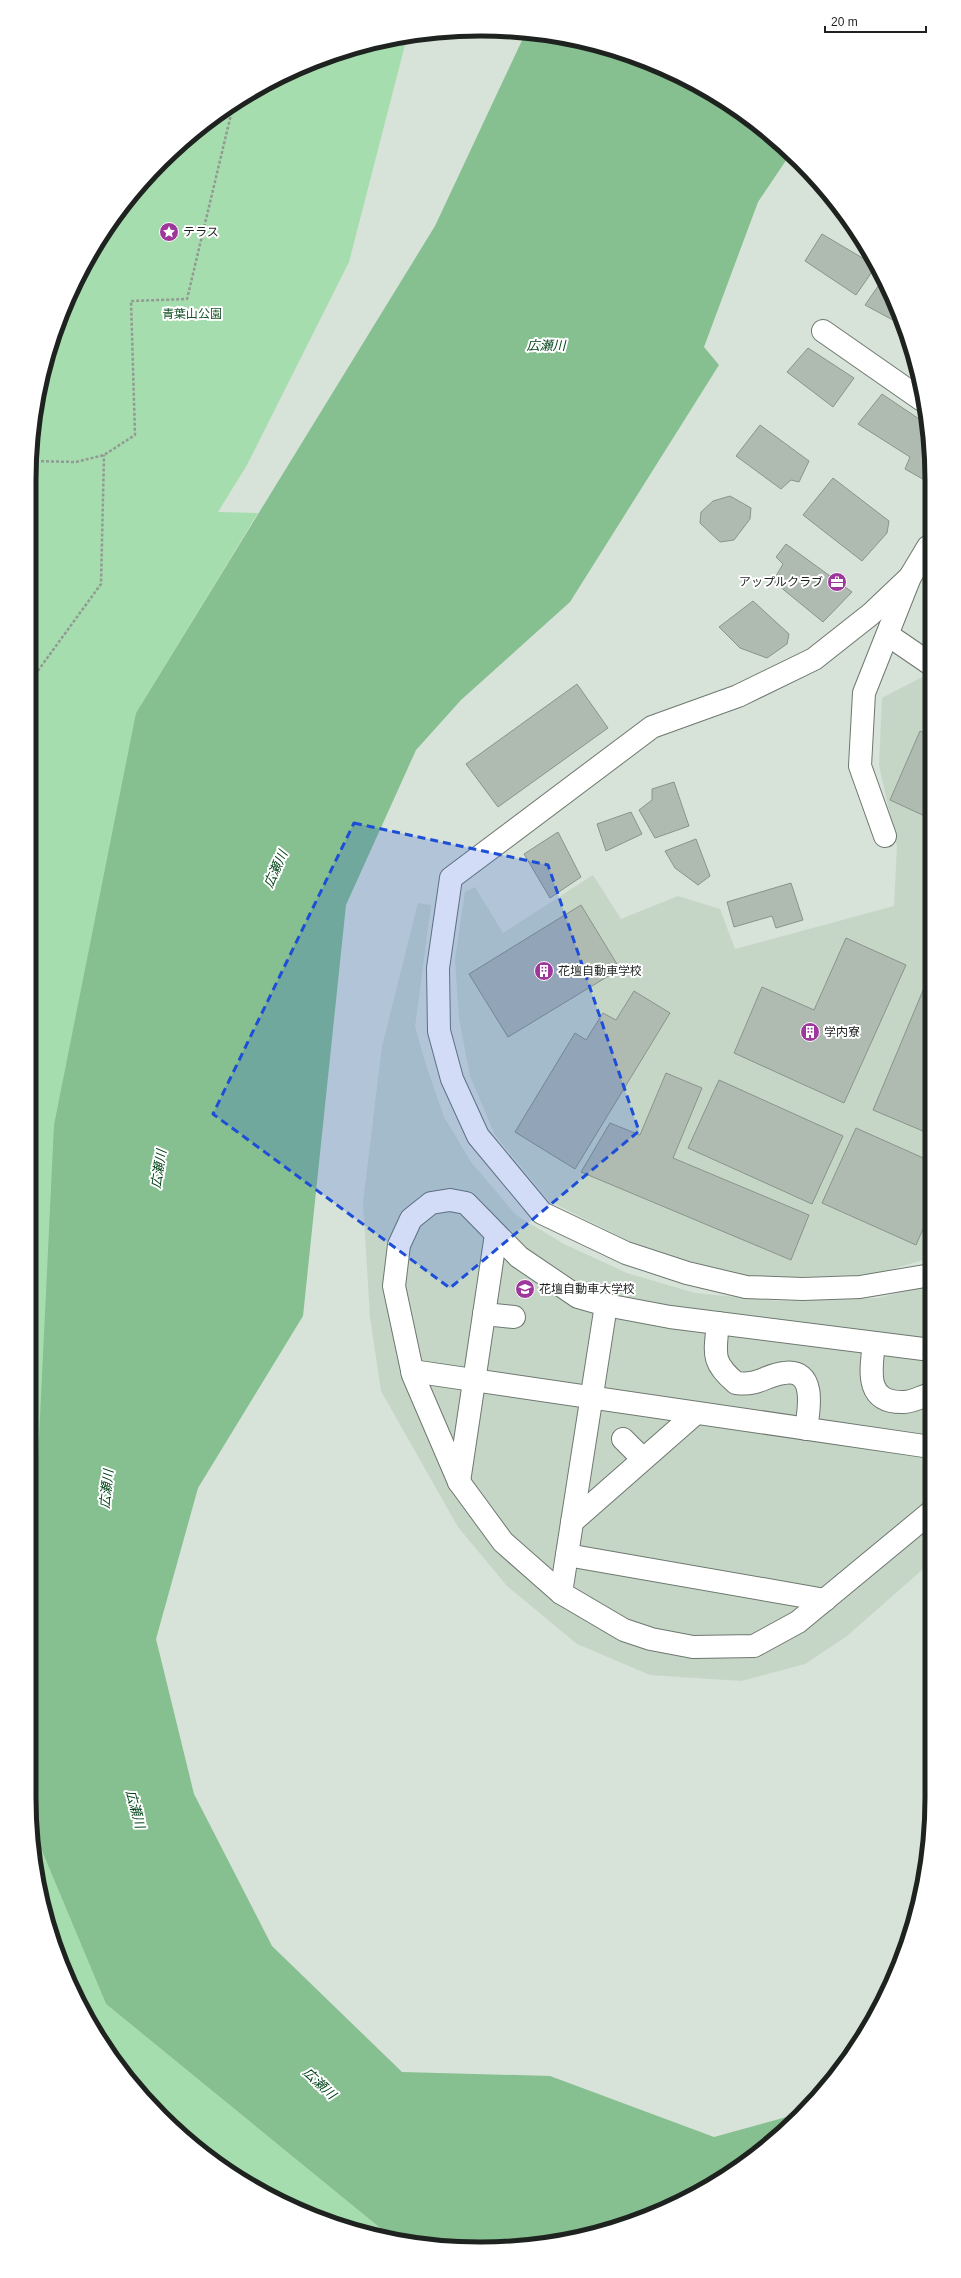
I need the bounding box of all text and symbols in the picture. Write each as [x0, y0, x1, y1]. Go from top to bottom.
scale bar [825, 8, 926, 34]
text: 20 m [831, 15, 858, 29]
place icon: テラス [158, 221, 180, 243]
place label: テラス [183, 225, 219, 239]
park label: 青葉山公園 [162, 307, 222, 321]
water label: 広瀬川 [526, 338, 567, 353]
office icon: アップルクラブ [826, 571, 848, 593]
place label: アップルクラブ [739, 575, 823, 589]
water label: 広瀬川 [261, 847, 291, 890]
building icon: 花壇自動車学校 [533, 960, 555, 982]
place label: 花壇自動車学校 [558, 964, 642, 978]
building icon: 学内寮 [799, 1021, 821, 1043]
place label: 学内寮 [824, 1025, 860, 1039]
water label: 広瀬川 [148, 1147, 169, 1190]
school or university icon: 花壇自動車大学校 [514, 1278, 536, 1300]
place label: 花壇自動車大学校 [539, 1282, 635, 1296]
water label: 広瀬川 [97, 1467, 116, 1509]
water label: 広瀬川 [123, 1788, 148, 1832]
water label: 広瀬川 [300, 2065, 340, 2104]

